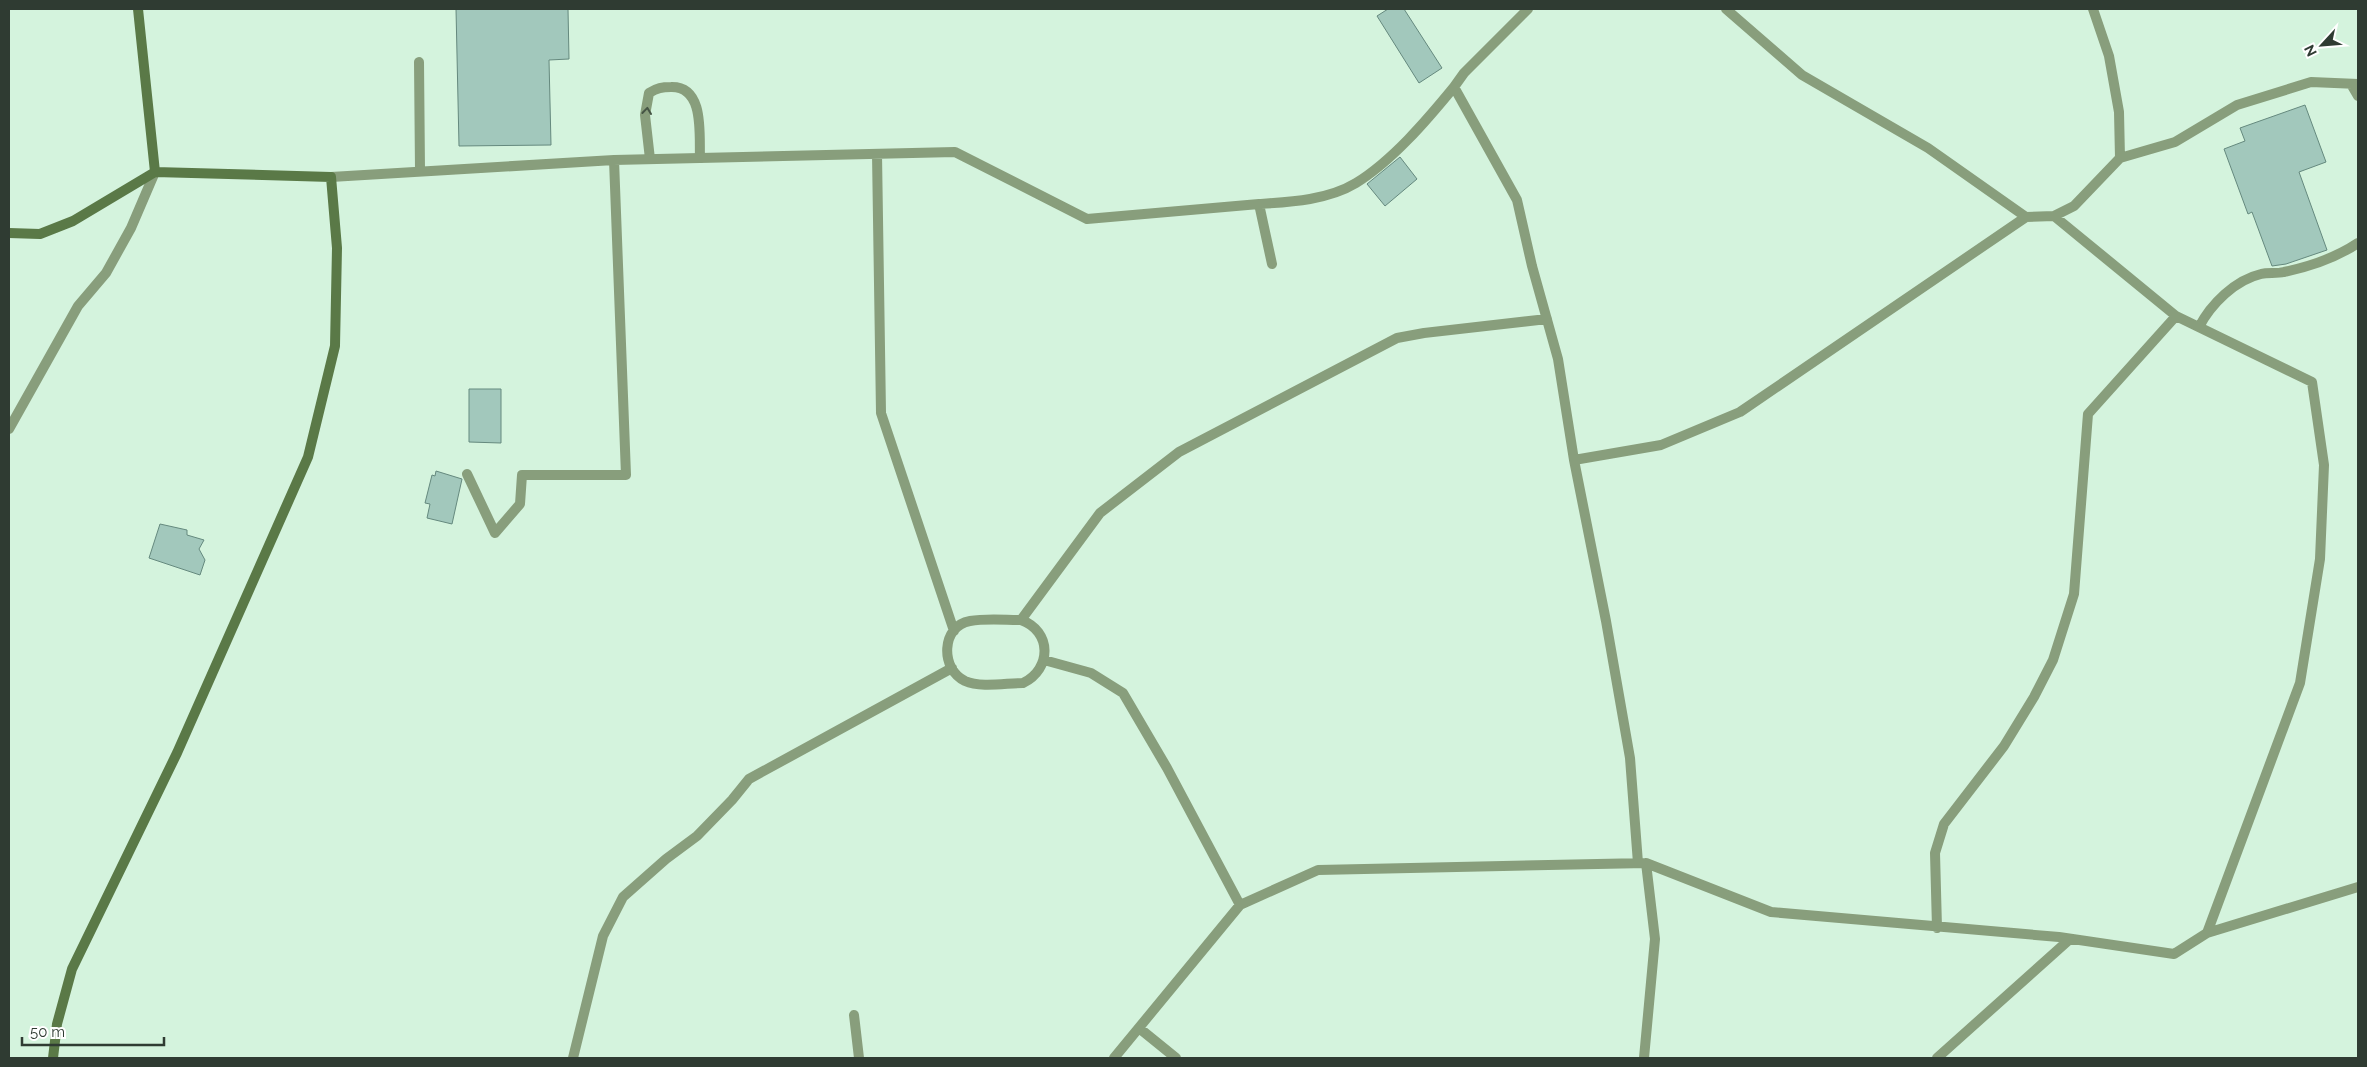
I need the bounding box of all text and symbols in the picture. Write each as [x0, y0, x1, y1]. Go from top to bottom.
north arrow [2297, 20, 2347, 70]
text: N [2301, 42, 2320, 59]
one-way arrow [641, 106, 652, 114]
scale bar [22, 1014, 165, 1046]
text: 50 m [30, 1023, 65, 1041]

